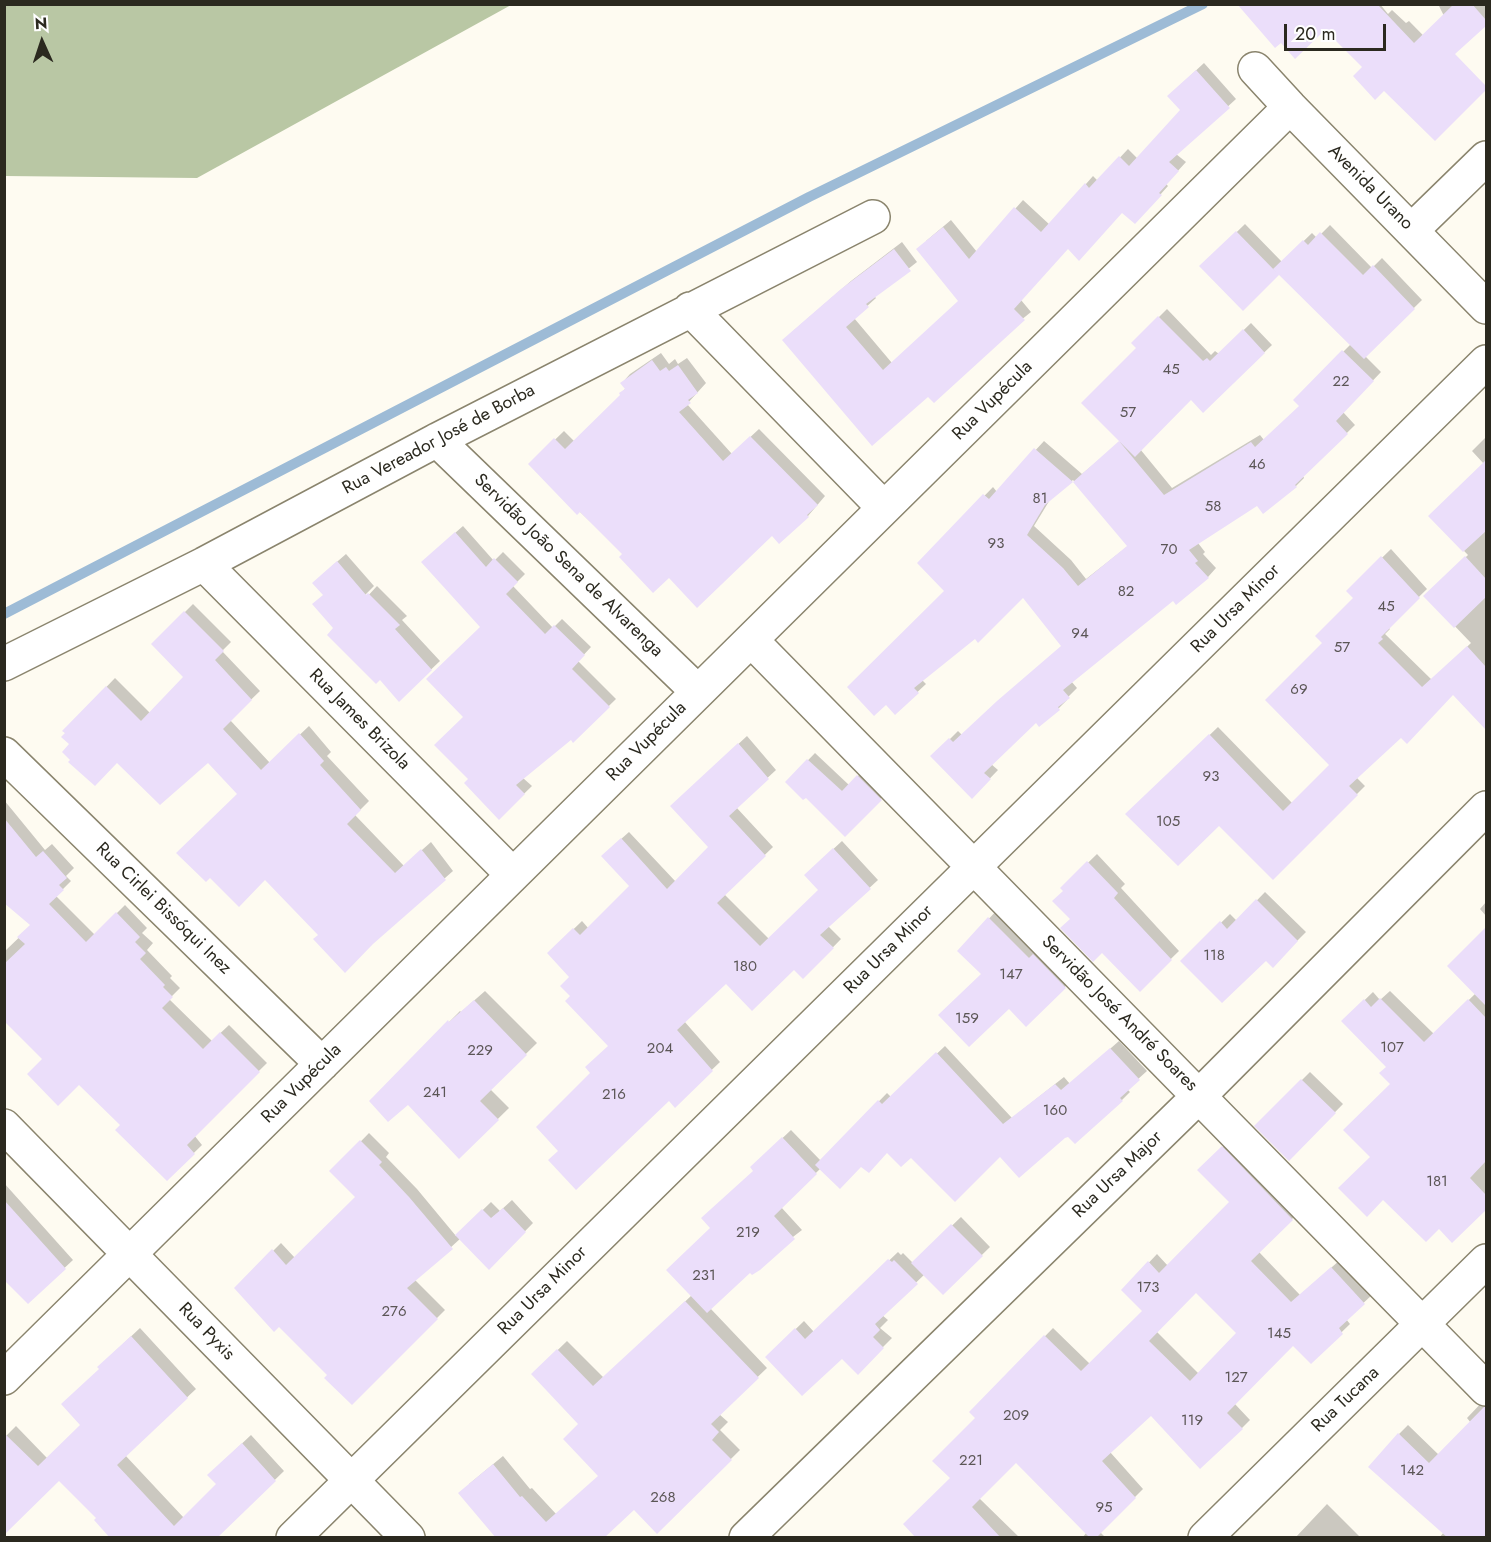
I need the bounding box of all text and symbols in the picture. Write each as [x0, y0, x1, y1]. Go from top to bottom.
north arrow [12, 12, 72, 72]
text: N [34, 12, 48, 35]
scale bar [1287, 12, 1389, 50]
text: 20 m [1295, 21, 1335, 47]
street label: Avenida Urano [1323, 141, 1417, 235]
street label: Rua Vupécula [949, 357, 1037, 445]
house number: 45 [1162, 361, 1180, 379]
house number: 22 [1332, 373, 1350, 391]
street label: Rua Vereador José de Borba [339, 380, 539, 500]
house number: 57 [1120, 404, 1136, 422]
house number: 46 [1248, 456, 1266, 474]
street label: Servidão João Sena de Alvarenga [469, 470, 667, 662]
house number: 81 [1033, 490, 1047, 508]
house number: 58 [1205, 498, 1221, 516]
house number: 93 [988, 535, 1004, 553]
house number: 70 [1161, 541, 1177, 559]
street label: Rua Ursa Minor [1187, 560, 1285, 658]
house number: 82 [1118, 583, 1134, 601]
house number: 45 [1377, 598, 1395, 616]
house number: 94 [1071, 625, 1089, 643]
house number: 57 [1334, 639, 1350, 657]
street label: Rua James Brizola [304, 665, 414, 775]
house number: 69 [1290, 681, 1308, 699]
street label: Rua Vupécula [603, 698, 691, 786]
house number: 93 [1203, 768, 1219, 786]
house number: 105 [1156, 813, 1180, 831]
street label: Rua Cirlei Bissóqui Inez [91, 839, 235, 979]
street label: Rua Ursa Minor [840, 901, 938, 999]
street label: Servidão José André Soares [1037, 932, 1201, 1096]
house number: 118 [1203, 947, 1225, 965]
house number: 180 [733, 958, 757, 976]
house number: 147 [999, 966, 1023, 984]
house number: 159 [955, 1010, 979, 1028]
house number: 107 [1380, 1039, 1404, 1057]
street label: Rua Vupécula [258, 1040, 346, 1128]
house number: 204 [647, 1040, 673, 1058]
house number: 229 [467, 1042, 493, 1060]
house number: 241 [423, 1084, 447, 1102]
house number: 216 [602, 1086, 626, 1104]
house number: 160 [1043, 1102, 1067, 1120]
street label: Rua Ursa Major [1069, 1127, 1167, 1223]
house number: 181 [1426, 1173, 1448, 1191]
house number: 219 [736, 1224, 760, 1242]
street label: Rua Ursa Minor [494, 1242, 592, 1340]
house number: 231 [692, 1267, 716, 1285]
house number: 173 [1137, 1279, 1159, 1297]
street label: Rua Pyxis [173, 1299, 239, 1365]
house number: 276 [381, 1303, 407, 1321]
house number: 145 [1267, 1325, 1291, 1343]
street label: Rua Tucana [1308, 1363, 1384, 1437]
house number: 127 [1224, 1369, 1248, 1387]
house number: 209 [1003, 1407, 1029, 1425]
house number: 119 [1181, 1412, 1203, 1430]
house number: 221 [959, 1452, 983, 1470]
house number: 142 [1400, 1462, 1424, 1480]
house number: 268 [650, 1489, 676, 1507]
house number: 95 [1095, 1499, 1113, 1517]

